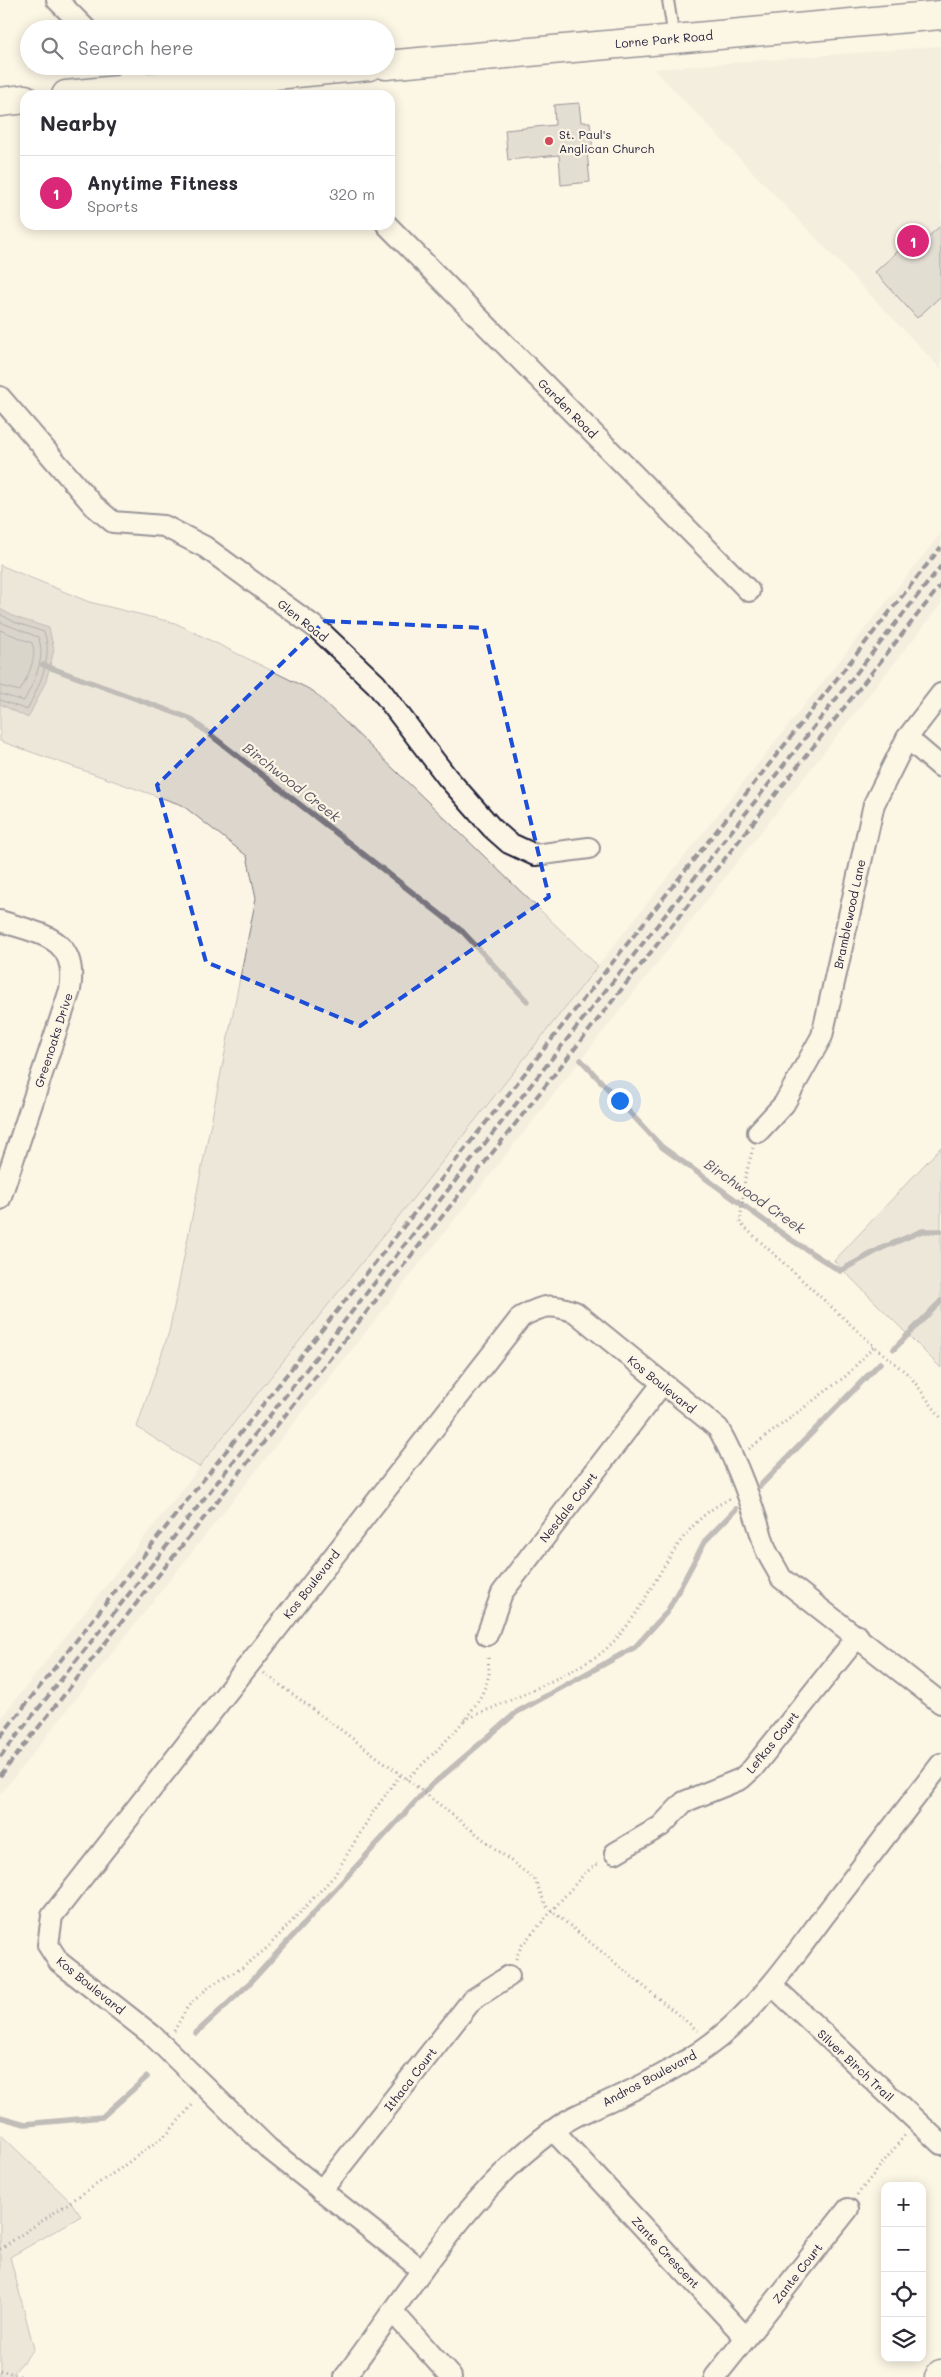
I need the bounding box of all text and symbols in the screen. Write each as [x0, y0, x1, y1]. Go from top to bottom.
search box [20, 20, 395, 75]
street label: Lorne Park Road [614, 27, 714, 51]
icon: search [38, 34, 66, 62]
text: Search here [78, 35, 194, 60]
text: Nearby [40, 109, 117, 136]
place label: St. Paul's Anglican Church [559, 126, 655, 156]
marker: St. Paul's Anglican Church [543, 135, 555, 147]
text: Anytime Fitness [87, 170, 238, 195]
text: 1 [52, 183, 60, 204]
text: 320 m [329, 183, 375, 204]
text: Sports [87, 195, 138, 216]
pin: 1 [897, 222, 929, 260]
street label: Garden Road [535, 375, 601, 441]
street label: Glen Road [275, 595, 332, 645]
water label: Birchwood Creek [239, 738, 345, 826]
street label: Bramblewood Lane [830, 858, 868, 970]
street label: Greenoaks Drive [30, 991, 76, 1089]
your location [607, 1088, 633, 1114]
water label: Birchwood Creek [701, 1154, 810, 1238]
street label: Kos Boulevard [625, 1352, 700, 1417]
street label: Nesdale Court [536, 1469, 600, 1545]
street label: Kos Boulevard [279, 1546, 343, 1622]
street label: Lefkas Court [742, 1708, 802, 1776]
street label: Kos Boulevard [54, 1953, 129, 2018]
street label: Silver Birch Trail [814, 2025, 898, 2105]
street label: Ithaca Court [380, 2044, 440, 2114]
street label: Andros Boulevard [599, 2046, 699, 2110]
map controls [881, 2182, 926, 2362]
button: + [881, 2182, 926, 2227]
street label: Zante Crescent [628, 2213, 704, 2291]
button: − [881, 2227, 926, 2272]
street label: Zante Court [768, 2240, 826, 2306]
button: locate [881, 2272, 926, 2317]
button: layers [881, 2317, 926, 2362]

